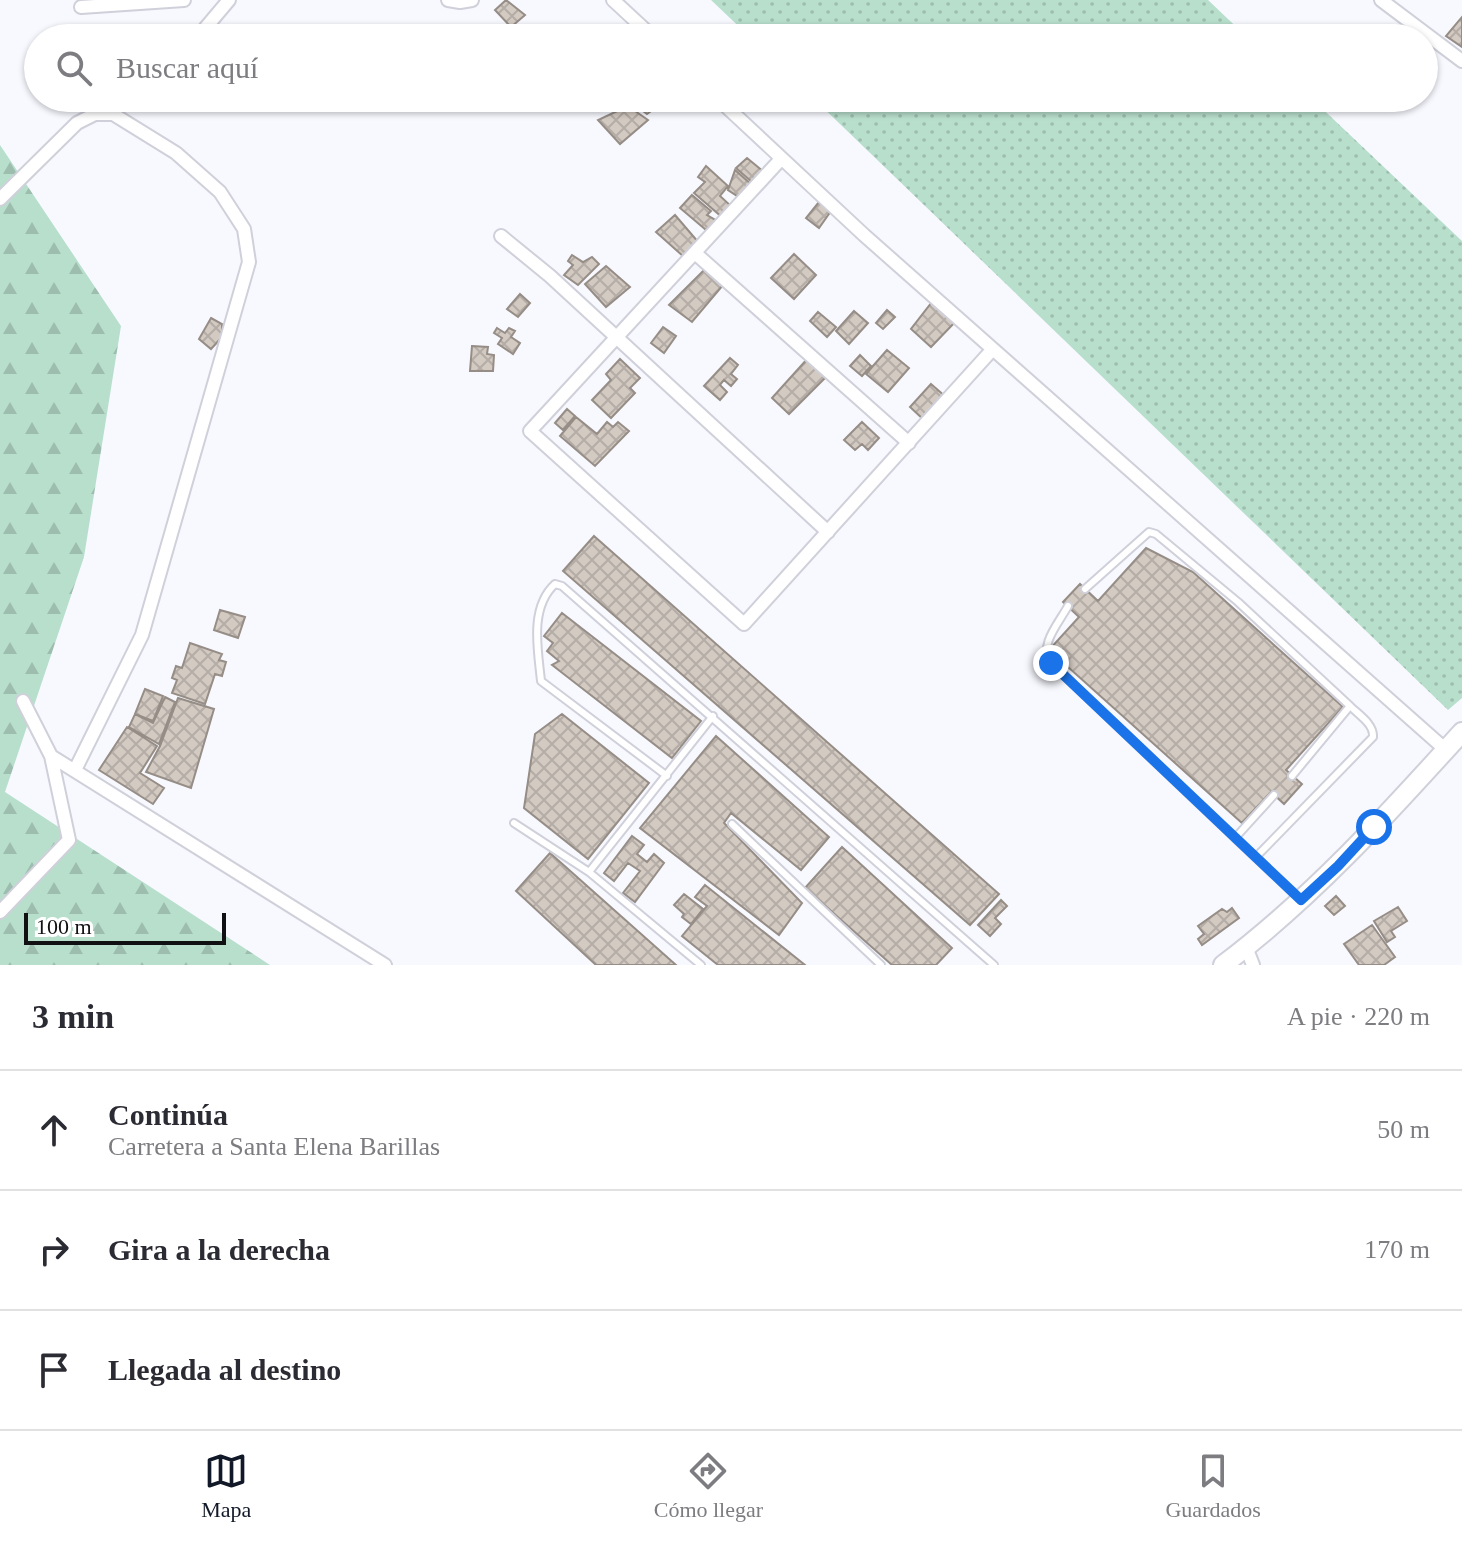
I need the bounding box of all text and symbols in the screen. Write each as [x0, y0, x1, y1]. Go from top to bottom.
search box [24, 24, 1438, 112]
icon: search [52, 46, 96, 90]
text: Buscar aquí [116, 51, 258, 84]
route end [1033, 645, 1069, 681]
route start [1356, 809, 1392, 845]
scale bar [24, 909, 226, 945]
text: 100 m [36, 914, 92, 939]
text: 3 min [32, 998, 114, 1035]
text: A pie · 220 m [1287, 1002, 1430, 1031]
text: Continúa [108, 1098, 228, 1131]
icon: ahead [32, 1108, 76, 1152]
text: 50 m [1377, 1115, 1430, 1144]
text: Carretera a Santa Elena Barillas [108, 1132, 440, 1161]
icon: right [32, 1228, 76, 1272]
text: Gira a la derecha [108, 1233, 330, 1266]
text: 170 m [1364, 1235, 1430, 1264]
icon: arrive [32, 1348, 76, 1392]
text: Llegada al destino [108, 1353, 341, 1386]
tab: Mapa [201, 1449, 251, 1523]
tab: Cómo llegar [654, 1449, 763, 1523]
tab: Guardados [1165, 1449, 1261, 1523]

